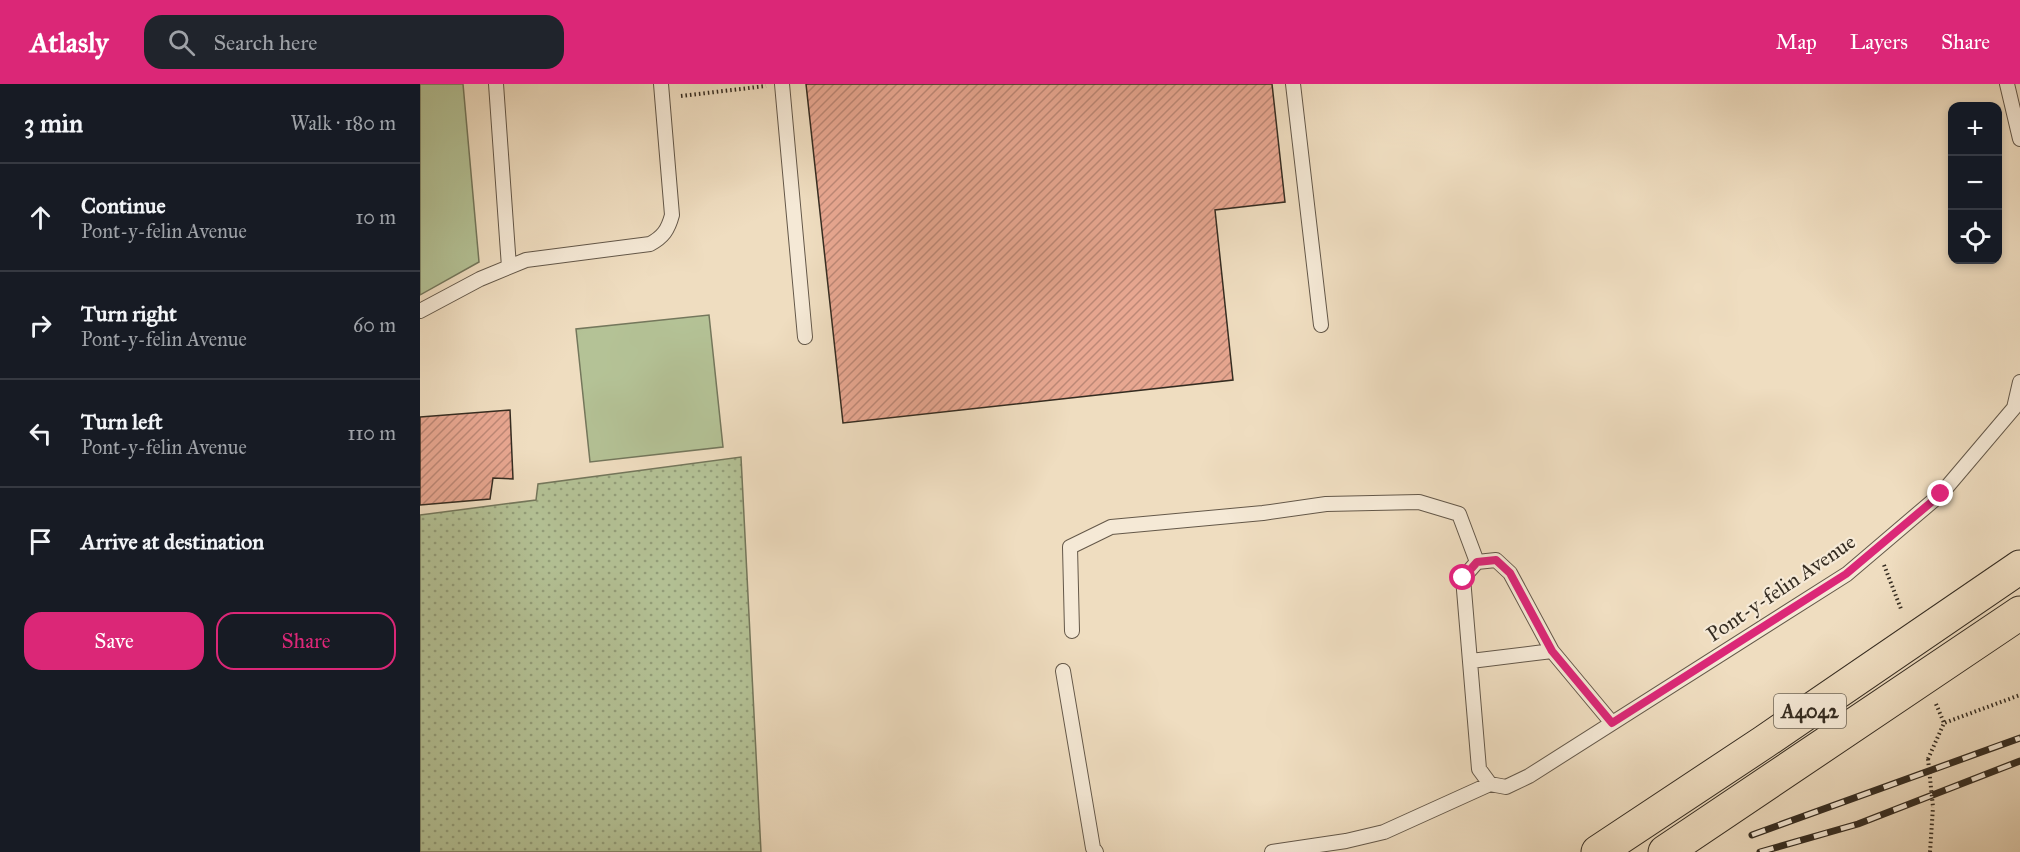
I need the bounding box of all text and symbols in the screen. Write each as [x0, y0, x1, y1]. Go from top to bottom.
search box [144, 15, 564, 69]
text: Atlasly [30, 25, 108, 60]
icon: search [165, 26, 198, 59]
text: Search here [213, 29, 317, 56]
text: Map [1776, 29, 1817, 55]
text: Layers [1850, 29, 1908, 55]
text: Share [1941, 29, 1990, 55]
map controls [1948, 102, 2002, 264]
button: + [1948, 102, 2002, 156]
text: 3 min [24, 107, 83, 139]
text: Walk · 180 m [291, 111, 396, 135]
button: − [1948, 156, 2002, 210]
text: Continue [81, 192, 166, 219]
icon: ahead [24, 201, 57, 234]
text: 10 m [355, 205, 396, 229]
button: locate [1948, 210, 2002, 264]
text: Pont-y-felin Avenue [81, 219, 247, 243]
text: Turn right [81, 300, 177, 327]
icon: right [24, 309, 57, 342]
text: 60 m [353, 313, 396, 337]
text: Pont-y-felin Avenue [81, 327, 247, 351]
text: Turn left [81, 408, 163, 435]
icon: left [24, 417, 57, 450]
text: 110 m [348, 421, 396, 445]
text: Pont-y-felin Avenue [81, 435, 247, 459]
route end [1927, 480, 1953, 506]
icon: arrive [24, 525, 57, 558]
text: Arrive at destination [81, 528, 264, 555]
street label: Pont-y-felin Avenue [1702, 528, 1861, 647]
route start [1449, 564, 1475, 590]
button: Save [24, 612, 204, 670]
button: Share [216, 612, 396, 670]
road number: A4042 [1774, 694, 1846, 728]

